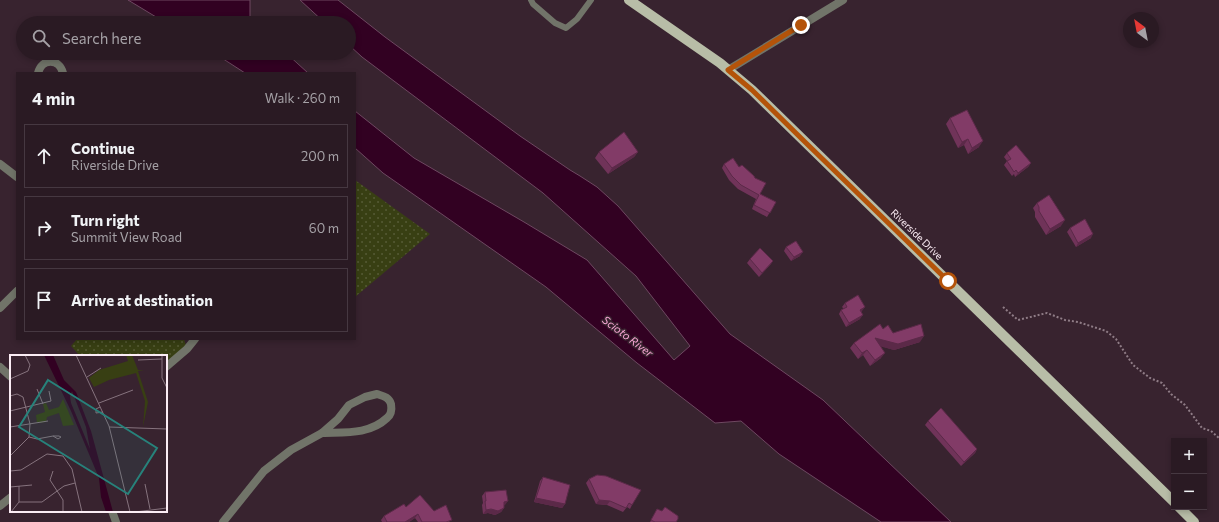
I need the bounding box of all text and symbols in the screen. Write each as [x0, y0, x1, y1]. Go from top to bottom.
north arrow [1123, 12, 1159, 48]
search box [16, 16, 356, 60]
route end [792, 16, 810, 34]
icon: search [30, 27, 52, 49]
text: Search here [62, 29, 141, 47]
text: 4 min [32, 88, 75, 109]
text: Walk · 260 m [265, 90, 340, 106]
text: Continue [71, 139, 135, 157]
icon: ahead [33, 145, 55, 167]
text: 200 m [301, 148, 339, 164]
text: Riverside Drive [71, 157, 159, 173]
street label: Riverside Drive [889, 206, 945, 262]
text: Turn right [71, 211, 140, 229]
icon: right [33, 217, 55, 239]
text: 60 m [309, 220, 339, 236]
text: Summit View Road [71, 229, 182, 245]
route start [939, 272, 957, 290]
icon: arrive [33, 289, 55, 311]
text: Arrive at destination [71, 291, 213, 309]
water label: Scioto River [600, 313, 656, 360]
inset map [10, 355, 167, 512]
map controls [1171, 438, 1207, 510]
button: + [1171, 438, 1207, 474]
button: − [1171, 474, 1207, 510]

